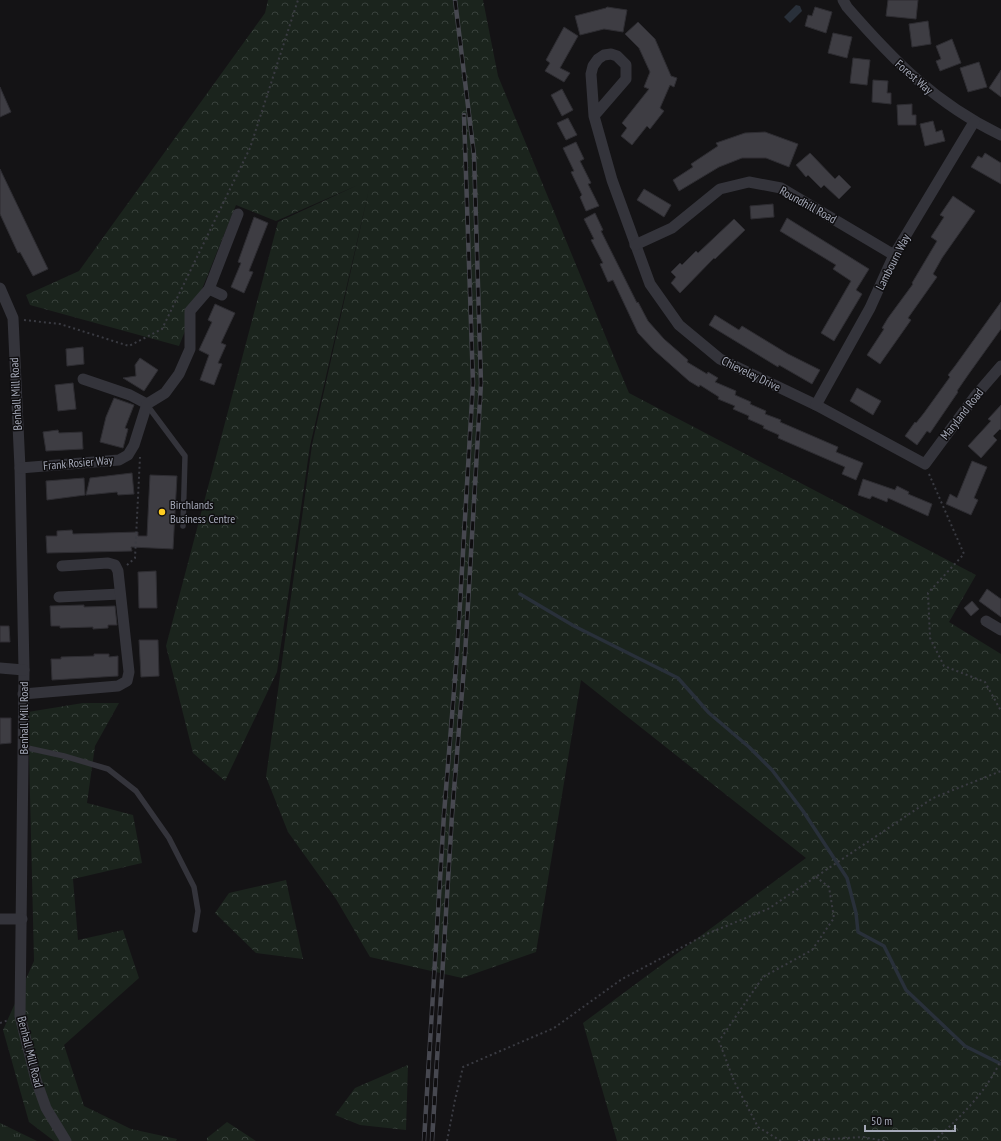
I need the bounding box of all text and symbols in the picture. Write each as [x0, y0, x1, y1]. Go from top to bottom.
street label: Forest Way [892, 56, 937, 97]
street label: Roundhill Road [777, 183, 839, 226]
street label: Lambourn Way [872, 231, 913, 292]
street label: Chieveley Drive [719, 353, 783, 394]
street label: Benhall Mill Road [6, 357, 25, 431]
street label: Maryland Road [937, 385, 986, 442]
street label: Frank Rosier Way [42, 452, 114, 473]
place label: Birchlands Business Centre [170, 497, 235, 526]
marker: Birchlands Business Centre [157, 507, 167, 517]
street label: Benhall Mill Road [16, 682, 31, 754]
street label: Benhall Mill Road [14, 1015, 47, 1089]
scale bar [865, 1107, 955, 1133]
text: 50 m [871, 1113, 892, 1128]

